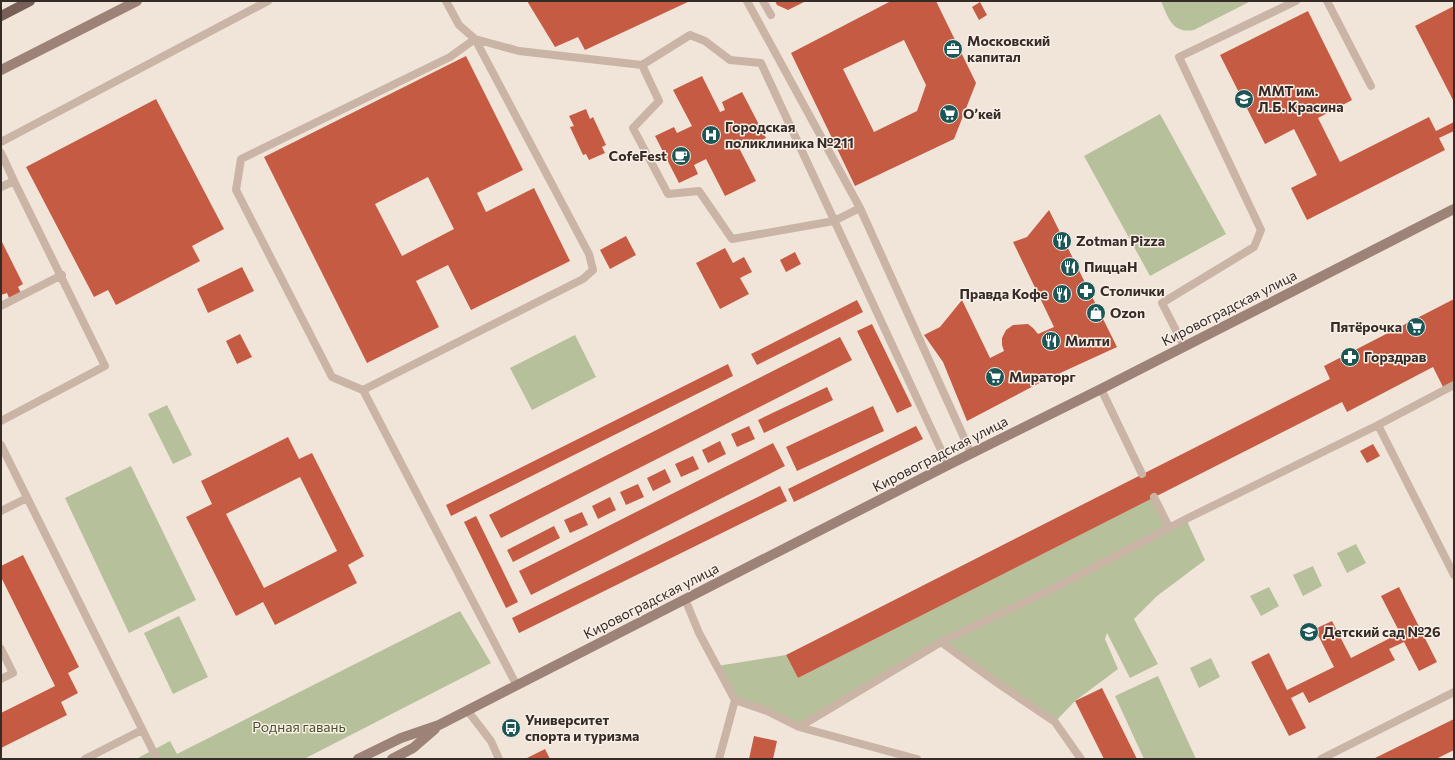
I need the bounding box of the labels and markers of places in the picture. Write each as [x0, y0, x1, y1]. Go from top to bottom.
place label: Московский капитал [967, 32, 1050, 65]
office icon: Московский капитал [942, 38, 964, 60]
place label: ММТ им. Л.Б. Красина [1258, 82, 1343, 115]
school or university icon: ММТ им. Л.Б. Красина [1233, 88, 1255, 110]
supermarket icon: О’кей [938, 103, 960, 125]
place label: О’кей [963, 105, 1001, 122]
place label: Городская поликлиника №211 [725, 118, 854, 151]
hospital icon: Городская поликлиника №211 [700, 124, 722, 146]
cafe icon: CofeFest [670, 145, 692, 167]
place label: CofeFest [609, 147, 667, 164]
restaurant icon: Zotman Pizza [1051, 230, 1073, 252]
place label: Zotman Pizza [1076, 232, 1165, 249]
restaurant icon: ПиццаН [1059, 256, 1081, 278]
place label: ПиццаН [1084, 258, 1137, 275]
pharmacy icon: Столички [1075, 280, 1097, 302]
place label: Столички [1100, 282, 1165, 299]
restaurant icon: Правда Кофе [1051, 283, 1073, 305]
place label: Правда Кофе [959, 285, 1048, 302]
shop icon: Ozon [1085, 302, 1107, 324]
place label: Ozon [1110, 304, 1145, 321]
supermarket icon: Пятёрочка [1405, 316, 1427, 338]
place label: Пятёрочка [1330, 318, 1402, 335]
restaurant icon: Милти [1040, 330, 1062, 352]
place label: Милти [1065, 332, 1110, 349]
pharmacy icon: Горздрав [1339, 346, 1361, 368]
place label: Горздрав [1364, 348, 1427, 365]
supermarket icon: Мираторг [984, 366, 1006, 388]
place label: Мираторг [1009, 368, 1076, 385]
school or university icon: Детский сад №26 [1298, 621, 1320, 643]
place label: Детский сад №26 [1323, 623, 1441, 640]
place label: Университет спорта и туризма [525, 711, 639, 744]
bus stop icon: Университет спорта и туризма [500, 717, 522, 739]

